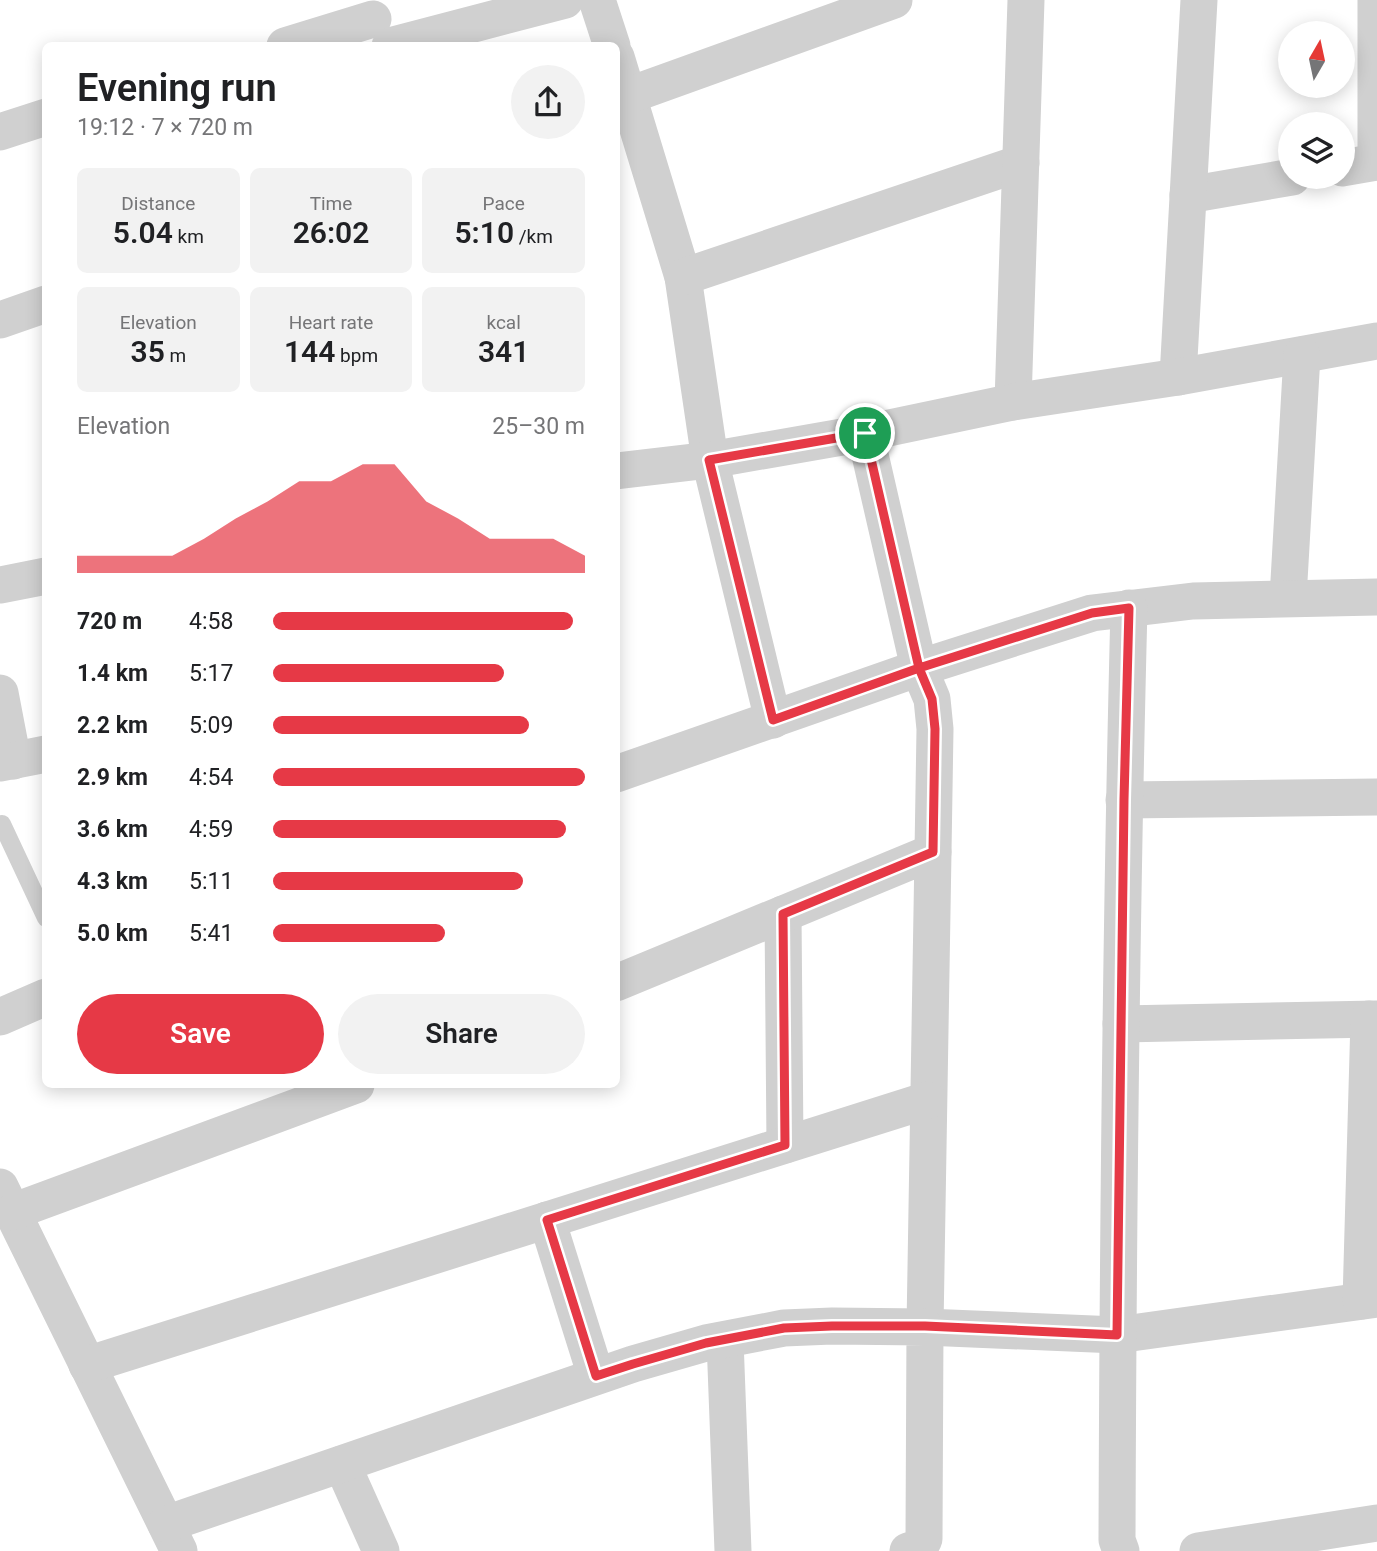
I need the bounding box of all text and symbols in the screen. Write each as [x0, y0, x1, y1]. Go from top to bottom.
north arrow [1278, 21, 1354, 98]
map controls [1278, 21, 1355, 189]
button: share [511, 65, 585, 139]
text: Evening run [77, 66, 277, 110]
button: layers [1278, 112, 1355, 189]
text: 19:12 · 7 × 720 m [77, 114, 253, 141]
text: Distance [121, 192, 195, 215]
text: Time [310, 192, 352, 215]
text: Pace [483, 192, 525, 215]
text: 5.04 [113, 215, 173, 250]
text: 26:02 [293, 215, 369, 250]
text: 5:10 [454, 215, 514, 250]
text: km [173, 225, 204, 248]
text: /km [514, 225, 553, 248]
text: Elevation [120, 311, 197, 334]
text: Heart rate [289, 311, 373, 334]
text: kcal [486, 311, 521, 334]
text: 35 [131, 334, 165, 369]
text: 144 [284, 334, 335, 369]
text: 341 [478, 334, 529, 369]
text: m [165, 344, 186, 367]
text: bpm [335, 344, 378, 367]
pin [835, 403, 895, 463]
text: Elevation [77, 413, 170, 440]
text: 25–30 m [492, 413, 585, 440]
icon: arrive [846, 414, 884, 452]
text: 720 m [77, 608, 142, 635]
text: 4:58 [189, 608, 233, 635]
text: 1.4 km [77, 660, 148, 687]
text: 5:17 [189, 660, 233, 687]
text: 2.2 km [77, 712, 148, 739]
text: 5:09 [189, 712, 233, 739]
text: 2.9 km [77, 764, 148, 791]
text: 4:54 [189, 764, 233, 791]
text: 3.6 km [77, 816, 148, 843]
text: 4:59 [189, 816, 233, 843]
text: 4.3 km [77, 868, 148, 895]
text: 5:11 [189, 868, 233, 895]
text: 5.0 km [77, 920, 148, 947]
text: 5:41 [189, 920, 233, 947]
button: Save [77, 994, 324, 1074]
button: Share [338, 994, 585, 1074]

